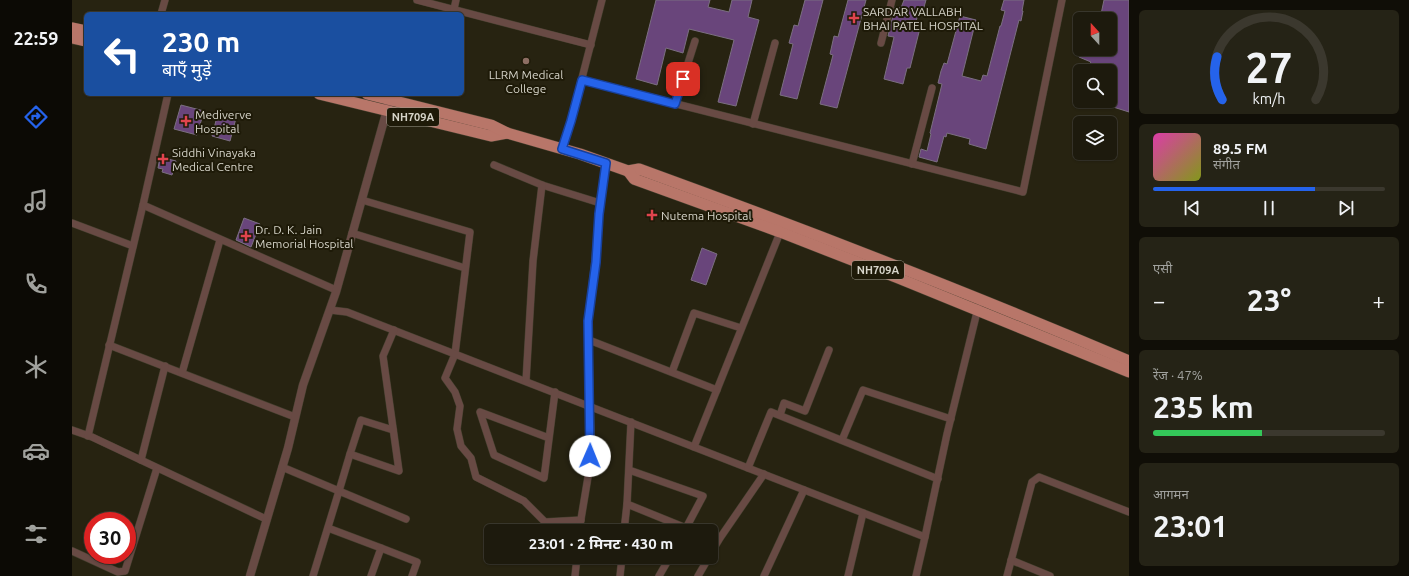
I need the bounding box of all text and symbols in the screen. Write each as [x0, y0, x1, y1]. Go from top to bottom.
place label: SARDAR VALLABH BHAI PATEL HOSPITAL [863, 5, 983, 32]
marker: SARDAR VALLABH BHAI PATEL HOSPITAL [848, 12, 860, 24]
north arrow [1073, 12, 1117, 56]
map controls [1073, 12, 1117, 160]
text: 230 m [162, 26, 240, 57]
text: 22:59 [13, 28, 59, 48]
icon: left [96, 28, 148, 80]
text: 27 [1246, 44, 1292, 91]
marker: LLRM Medical College [521, 56, 531, 66]
text: बाएँ मुड़ें [162, 59, 211, 79]
pin [666, 62, 700, 96]
button: search [1073, 64, 1117, 108]
place label: LLRM Medical College [489, 68, 563, 95]
icon: arrive [672, 68, 694, 90]
text: km/h [1253, 91, 1285, 107]
icon: directions [22, 103, 50, 131]
place label: Mediverve Hospital [195, 108, 252, 135]
road number: NH709A [387, 108, 439, 126]
marker: Mediverve Hospital [180, 115, 192, 127]
button: layers [1073, 116, 1117, 160]
text: 89.5 FM [1213, 140, 1267, 157]
place label: Siddhi Vinayaka Medical Centre [172, 146, 256, 173]
marker: Siddhi Vinayaka Medical Centre [157, 153, 169, 165]
text: संगीत [1213, 157, 1240, 171]
icon: music [22, 187, 50, 215]
icon: previous [1181, 197, 1203, 219]
icon: pause [1258, 197, 1280, 219]
icon: next [1335, 197, 1357, 219]
marker: Nutema Hospital [646, 209, 658, 221]
place label: Nutema Hospital [661, 209, 752, 222]
place label: Dr. D. K. Jain Memorial Hospital [255, 223, 354, 250]
marker: Dr. D. K. Jain Memorial Hospital [240, 230, 252, 242]
road number: NH709A [852, 261, 904, 279]
text: एसी [1153, 261, 1172, 275]
icon: phone [22, 270, 50, 298]
text: 23° [1247, 283, 1291, 317]
text: − [1153, 288, 1165, 313]
text: + [1373, 288, 1385, 313]
icon: climate [22, 353, 50, 381]
text: रेंज · 47% [1153, 368, 1203, 382]
text: 235 km [1153, 390, 1254, 424]
position arrow [569, 435, 611, 477]
icon: car [22, 437, 50, 465]
text: आगमन [1153, 487, 1189, 501]
text: 23:01 [1153, 509, 1228, 543]
speed limit sign: 30 [84, 512, 136, 564]
icon: filters [22, 520, 50, 548]
text: 23:01 · 2 मिनट · 430 m [529, 535, 673, 552]

